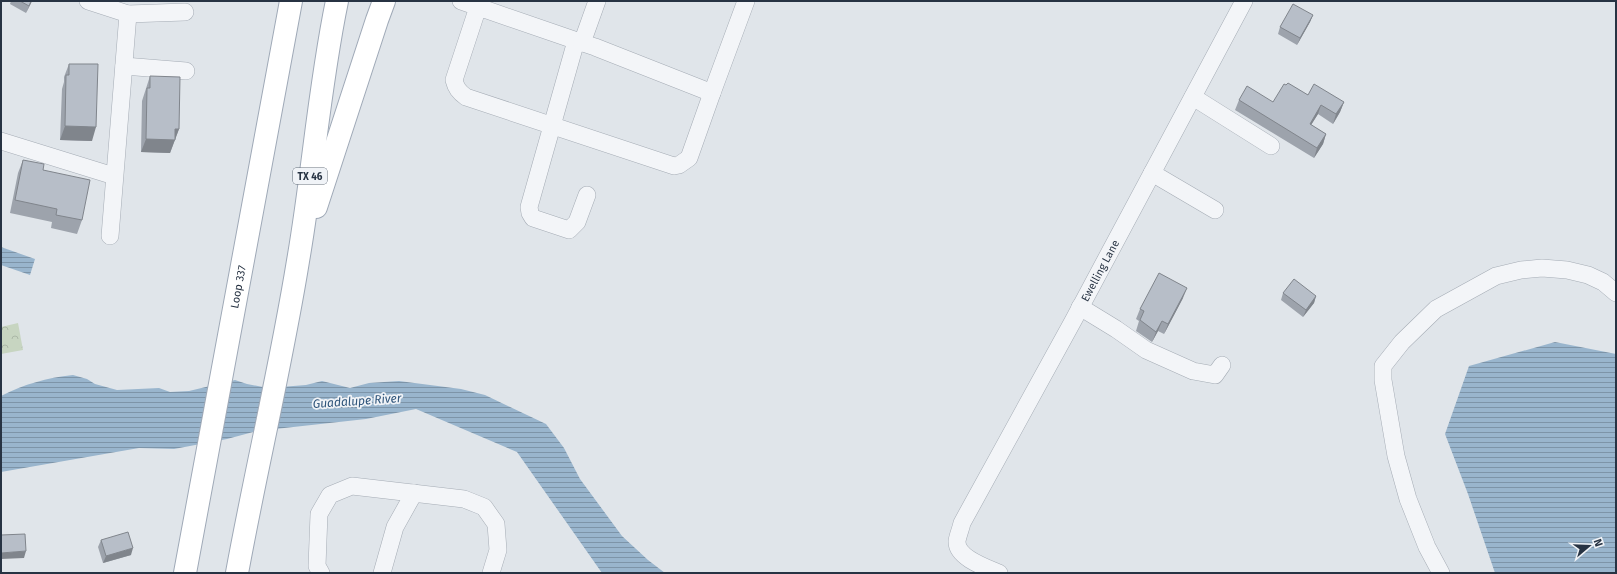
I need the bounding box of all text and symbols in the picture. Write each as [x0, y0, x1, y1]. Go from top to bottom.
road number: TX 46 [293, 168, 327, 184]
street label: Ewelling Lane [1079, 238, 1122, 304]
street label: Loop 337 [228, 264, 249, 309]
water label: Guadalupe River [312, 391, 402, 411]
north arrow [1569, 526, 1609, 566]
text: N [1591, 537, 1605, 548]

